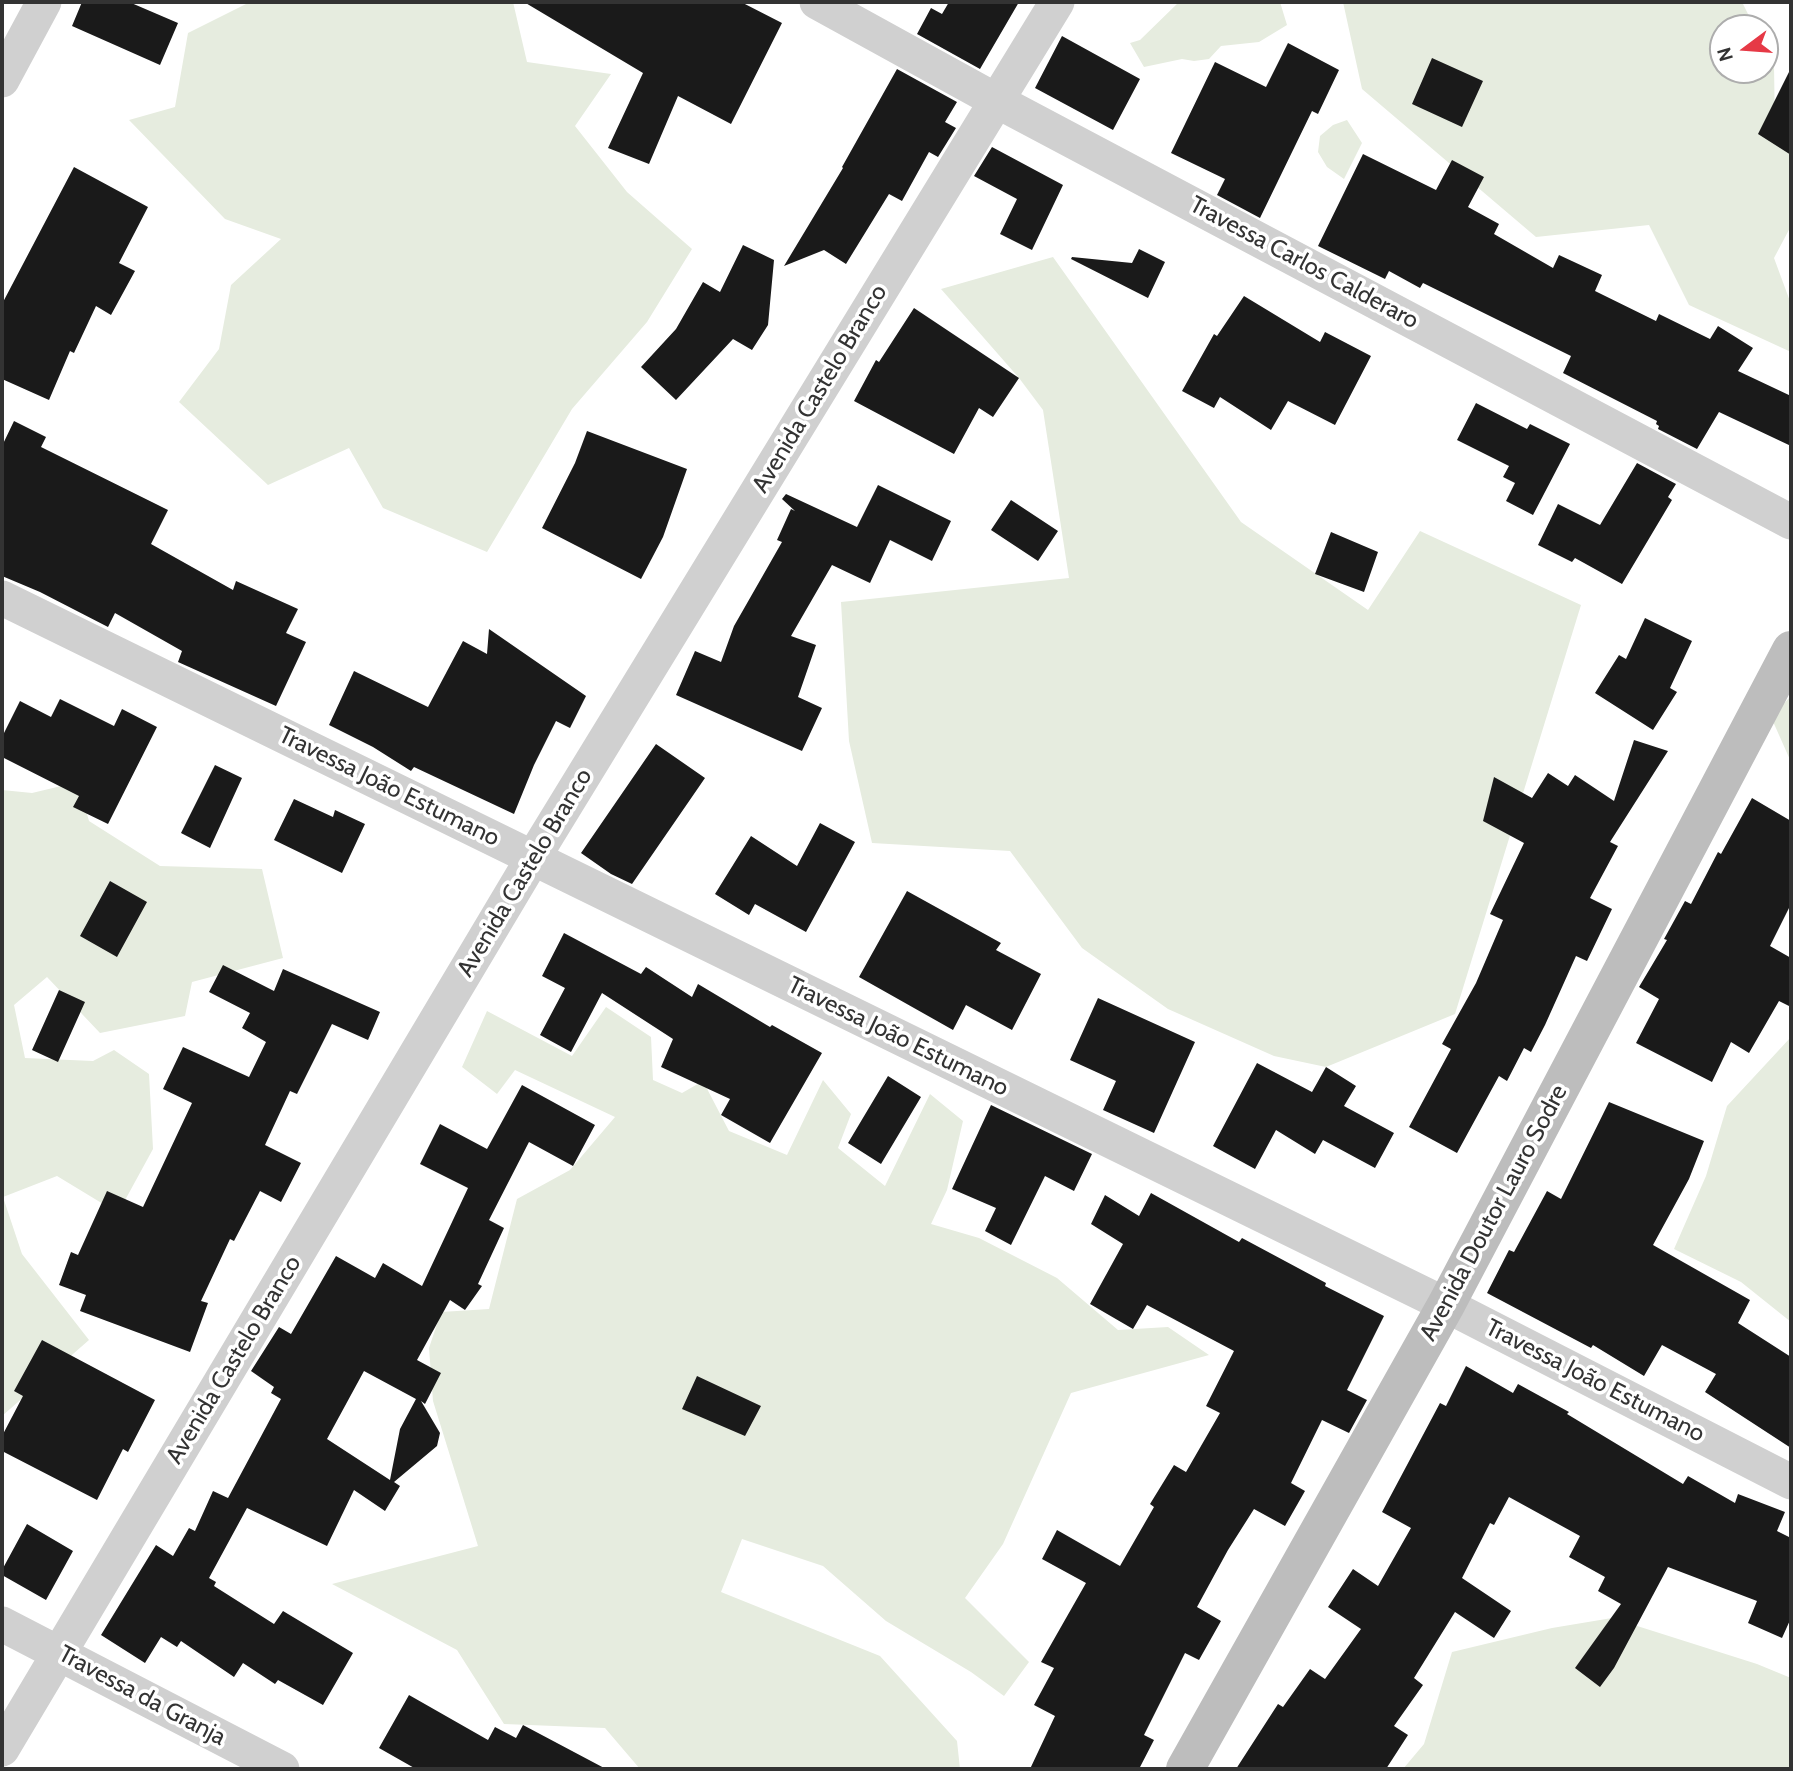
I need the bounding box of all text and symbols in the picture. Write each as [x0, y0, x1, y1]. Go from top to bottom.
north arrow [1709, 14, 1779, 84]
text: N [1712, 45, 1738, 64]
street label: Travessa Carlos Calderaro [1185, 191, 1423, 335]
street label: Avenida Castelo Branco [746, 280, 894, 498]
street label: Travessa João Estumano [274, 721, 504, 853]
street label: Avenida Castelo Branco [451, 764, 599, 982]
street label: Travessa João Estumano [783, 971, 1013, 1103]
street label: Avenida Doutor Lauro Sodre [1414, 1080, 1574, 1346]
street label: Avenida Castelo Branco [160, 1251, 308, 1469]
street label: Travessa João Estumano [1481, 1313, 1709, 1449]
street label: Travessa da Granja [54, 1640, 230, 1752]

